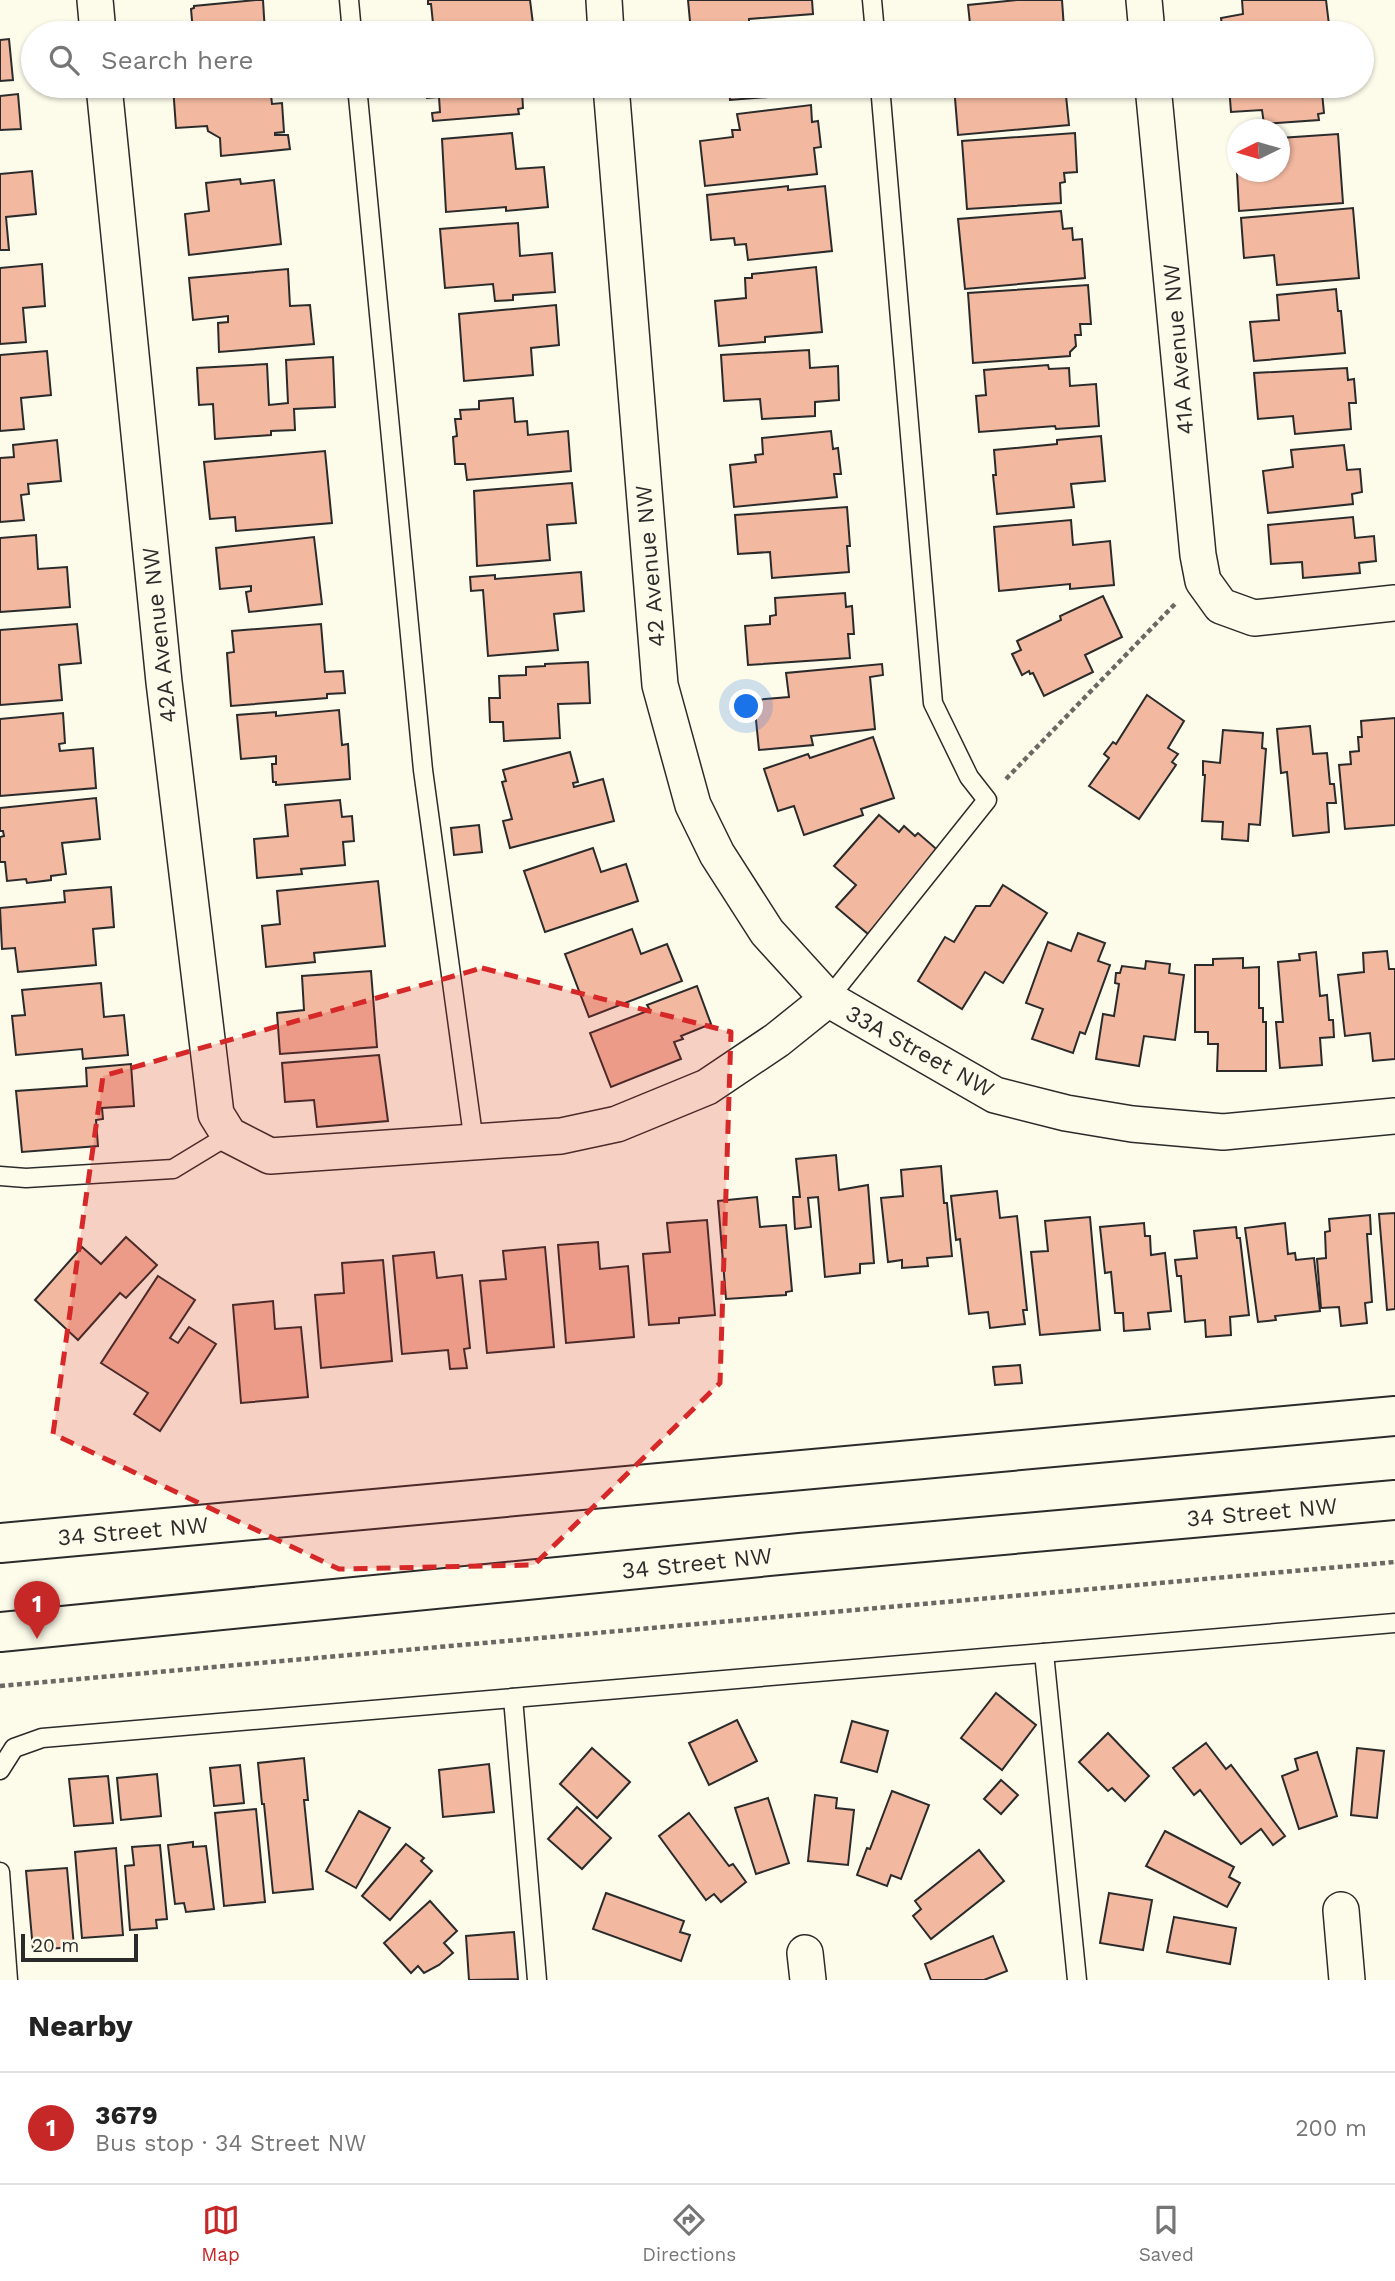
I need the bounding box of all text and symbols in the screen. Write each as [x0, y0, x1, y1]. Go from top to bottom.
search box [21, 21, 1374, 98]
icon: search [45, 41, 83, 79]
text: Search here [101, 45, 253, 75]
north arrow [1227, 119, 1290, 182]
street label: 41A Avenue NW [1158, 262, 1199, 436]
street label: 42 Avenue NW [630, 484, 671, 648]
street label: 42A Avenue NW [137, 546, 182, 724]
your location [729, 689, 763, 723]
street label: 33A Street NW [841, 1000, 998, 1103]
street label: 34 Street NW [1185, 1492, 1339, 1533]
street label: 34 Street NW [56, 1511, 210, 1552]
street label: 34 Street NW [620, 1542, 774, 1585]
pin: 1 [14, 1581, 60, 1639]
scale bar [21, 1931, 138, 1963]
text: 20 m [32, 1934, 79, 1957]
text: Nearby [28, 2008, 133, 2043]
text: 3679 [95, 2100, 158, 2130]
text: 1 [46, 2115, 56, 2142]
text: 200 m [1295, 2115, 1367, 2142]
text: Bus stop · 34 Street NW [95, 2130, 366, 2157]
tab: Map [201, 2201, 240, 2266]
tab: Directions [642, 2201, 736, 2266]
tab: Saved [1139, 2201, 1194, 2266]

